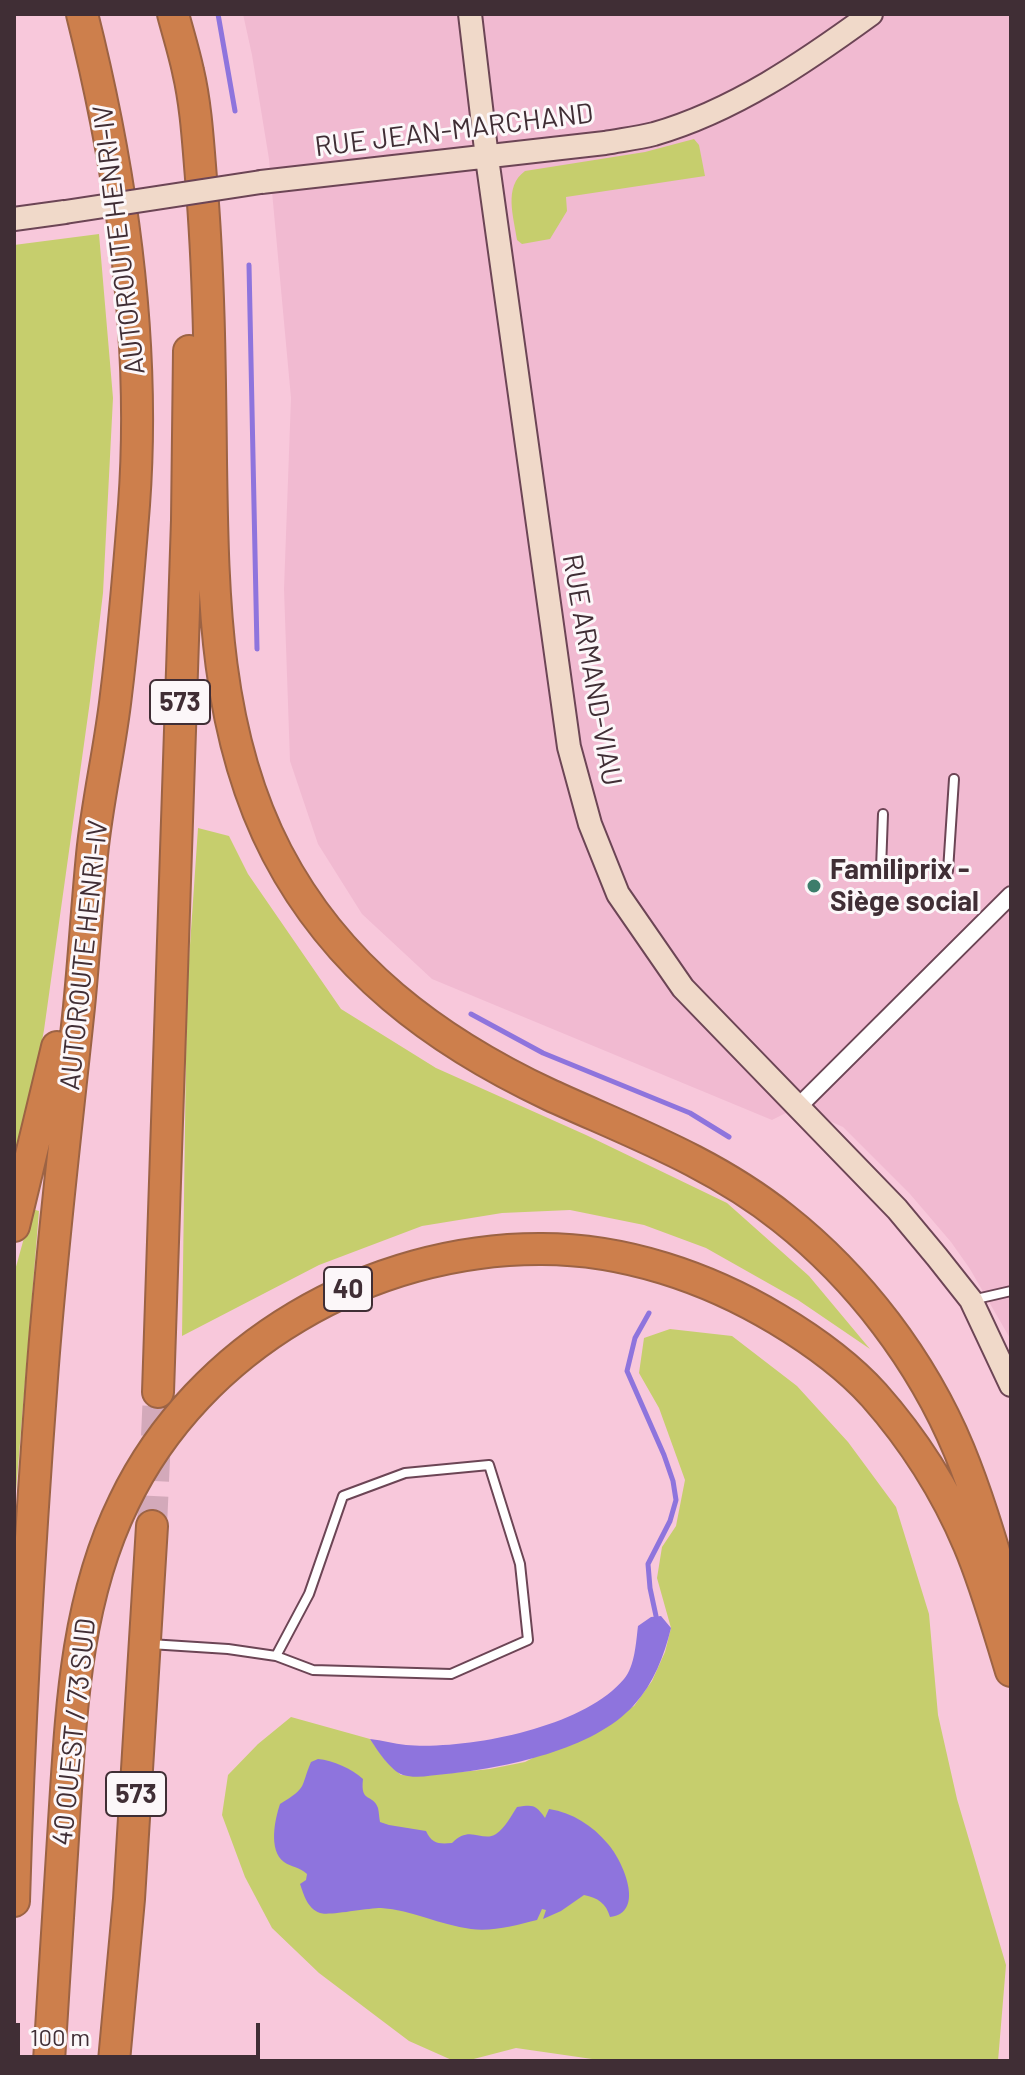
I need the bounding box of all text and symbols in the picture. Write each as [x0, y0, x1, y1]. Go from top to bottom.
street label: RUE JEAN-MARCHAND [313, 96, 595, 164]
street label: AUTOROUTE HENRI-IV [86, 103, 152, 377]
street label: RUE ARMAND-VIAU [555, 552, 629, 788]
road number: 573 [150, 680, 210, 724]
street label: AUTOROUTE HENRI-IV [53, 818, 115, 1092]
place label: Familiprix - Siège social [830, 853, 979, 919]
marker: Familiprix - Siège social [805, 877, 823, 895]
road number: 40 [324, 1267, 372, 1311]
street label: 40 OUEST / 73 SUD [45, 1617, 103, 1847]
road number: 573 [106, 1772, 166, 1816]
scale bar [20, 2007, 264, 2057]
text: 100 m [30, 2022, 90, 2051]

